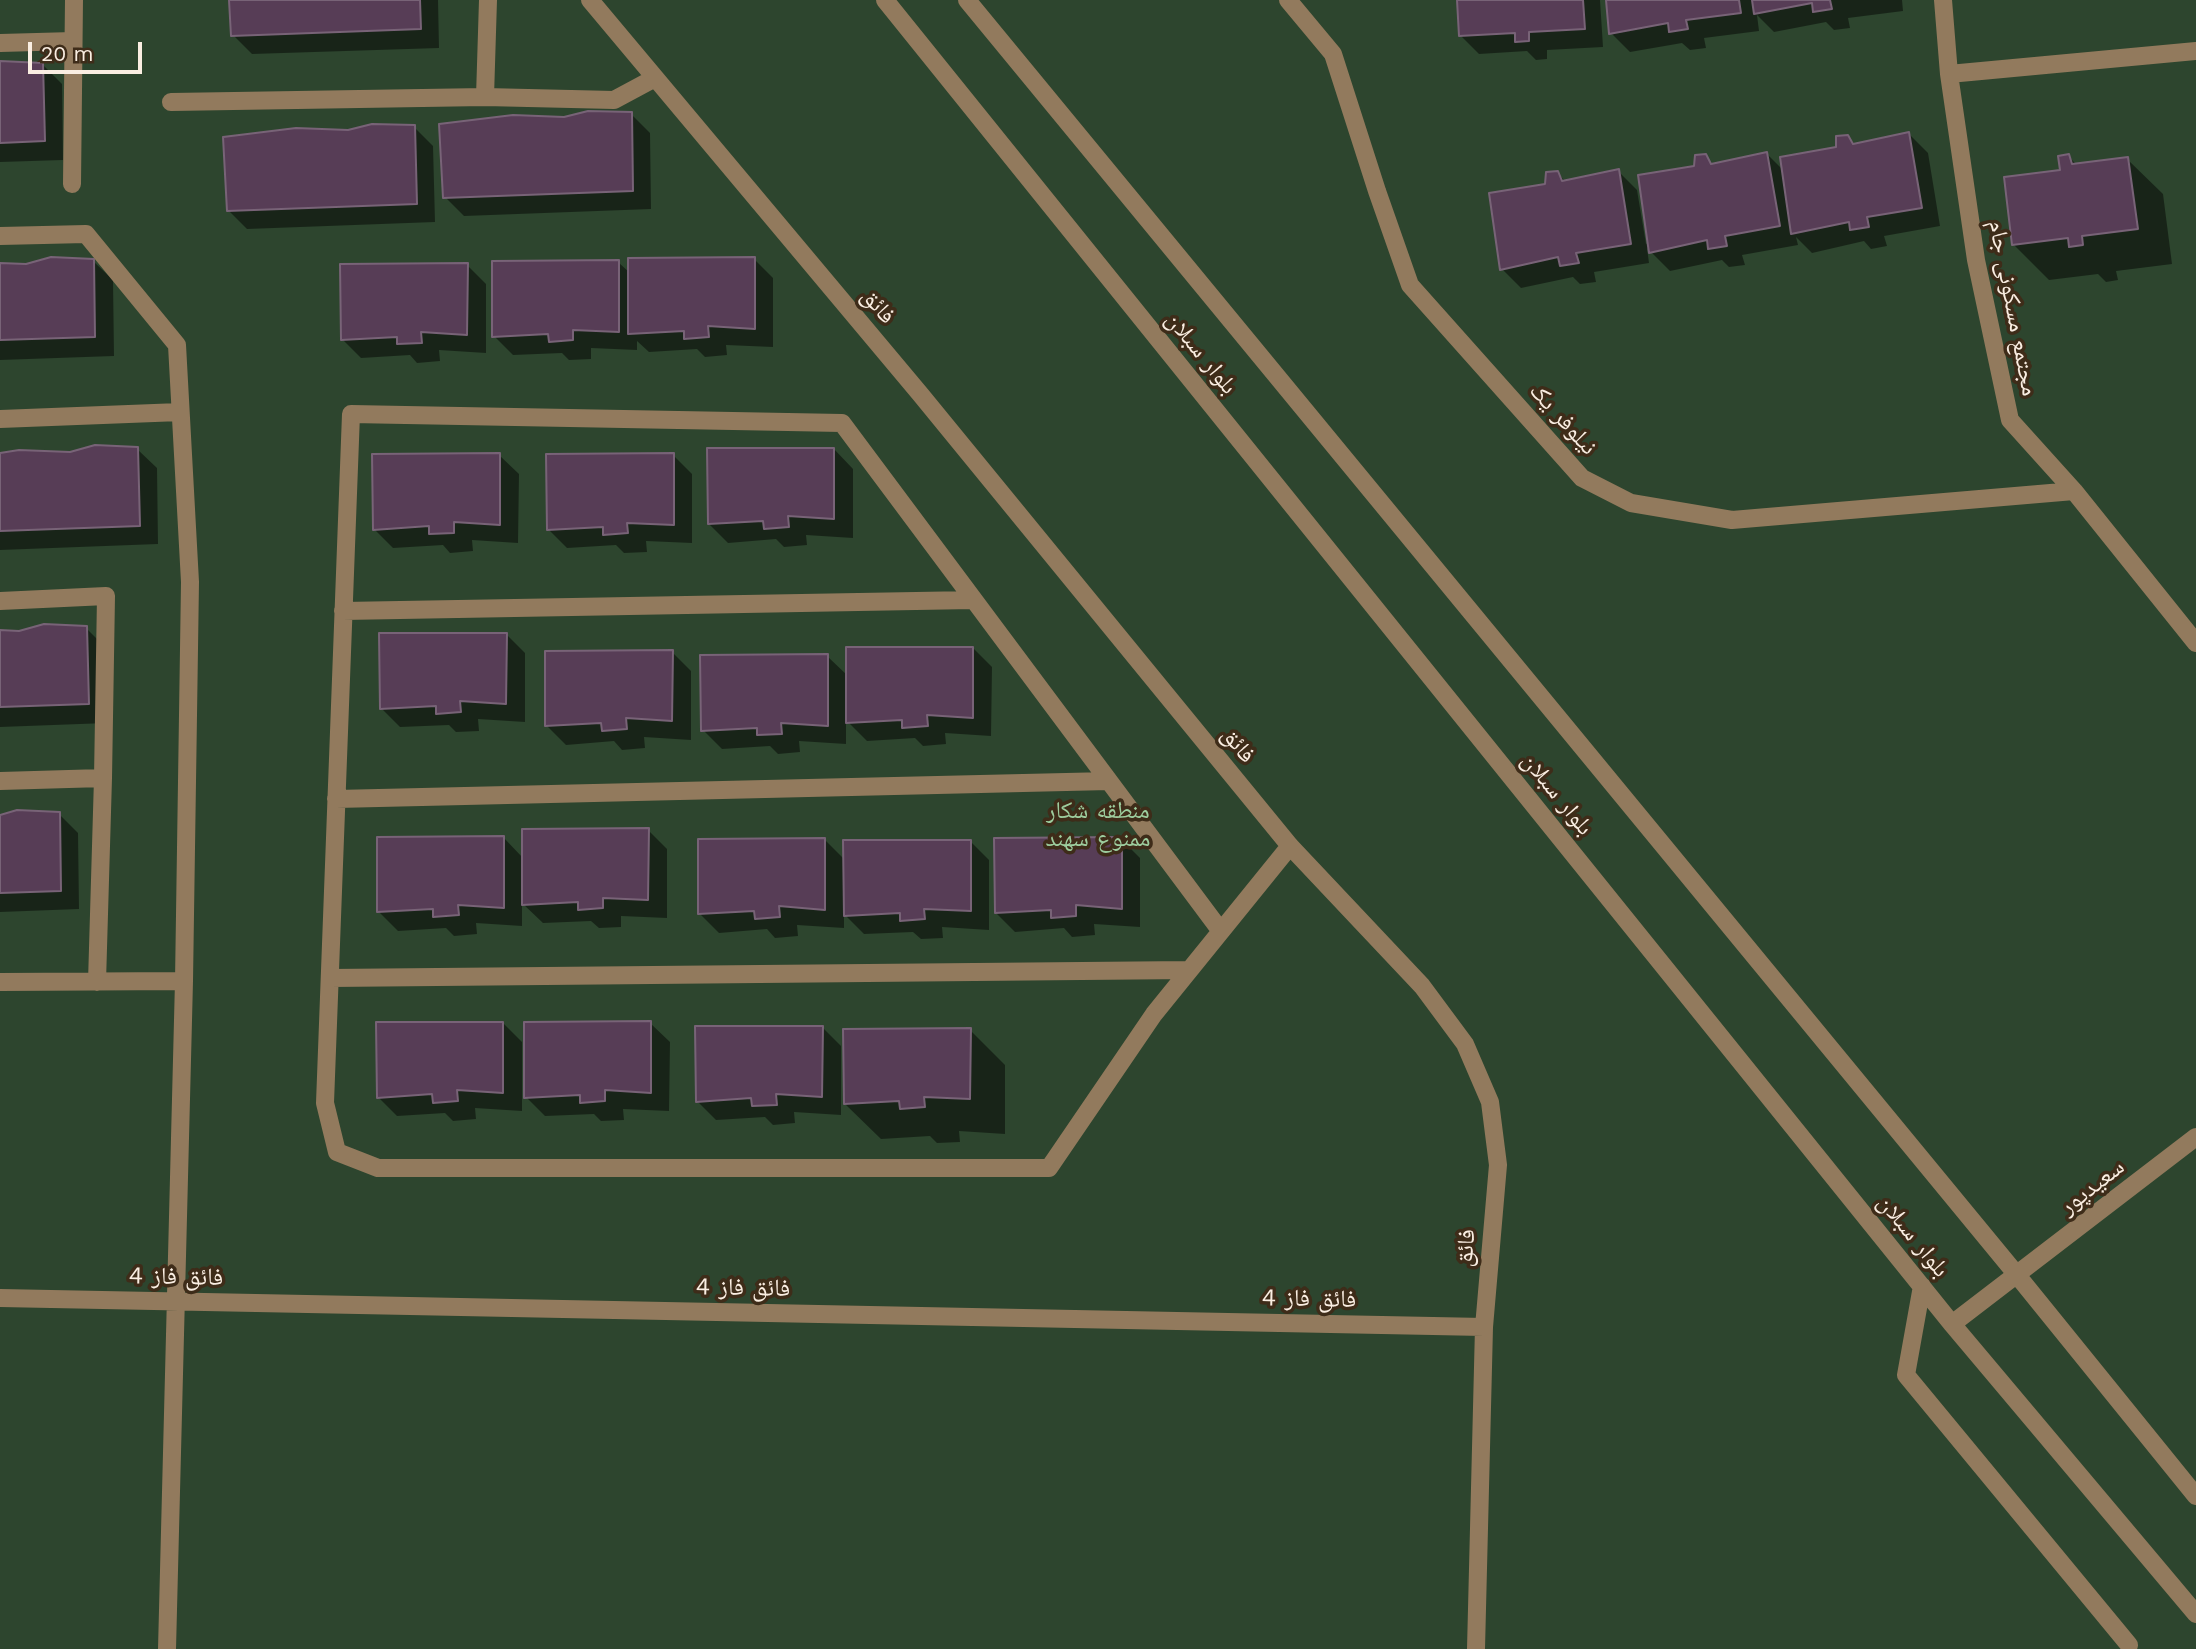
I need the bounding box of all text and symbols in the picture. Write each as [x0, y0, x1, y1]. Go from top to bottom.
scale bar [32, 28, 145, 72]
text: 20 m [41, 41, 93, 66]
street label: مجتمع مسکونی جام [1982, 218, 2044, 398]
street label: فائق [855, 282, 901, 330]
street label: بلوار سبلان [1159, 306, 1243, 400]
street label: نیلوفر یک [1523, 377, 1603, 461]
street label: فائق [1215, 721, 1261, 769]
street label: بلوار سبلان [1515, 747, 1599, 841]
park label: منطقه شکار ممنوع سهند [1045, 797, 1151, 853]
street label: سعیدپور [2054, 1153, 2130, 1221]
street label: بلوار سبلان [1871, 1189, 1955, 1283]
street label: فائق [1450, 1228, 1482, 1268]
street label: فائق فاز 4 [128, 1262, 224, 1292]
street label: فائق فاز 4 [695, 1273, 791, 1303]
street label: فائق فاز 4 [1261, 1284, 1357, 1314]

